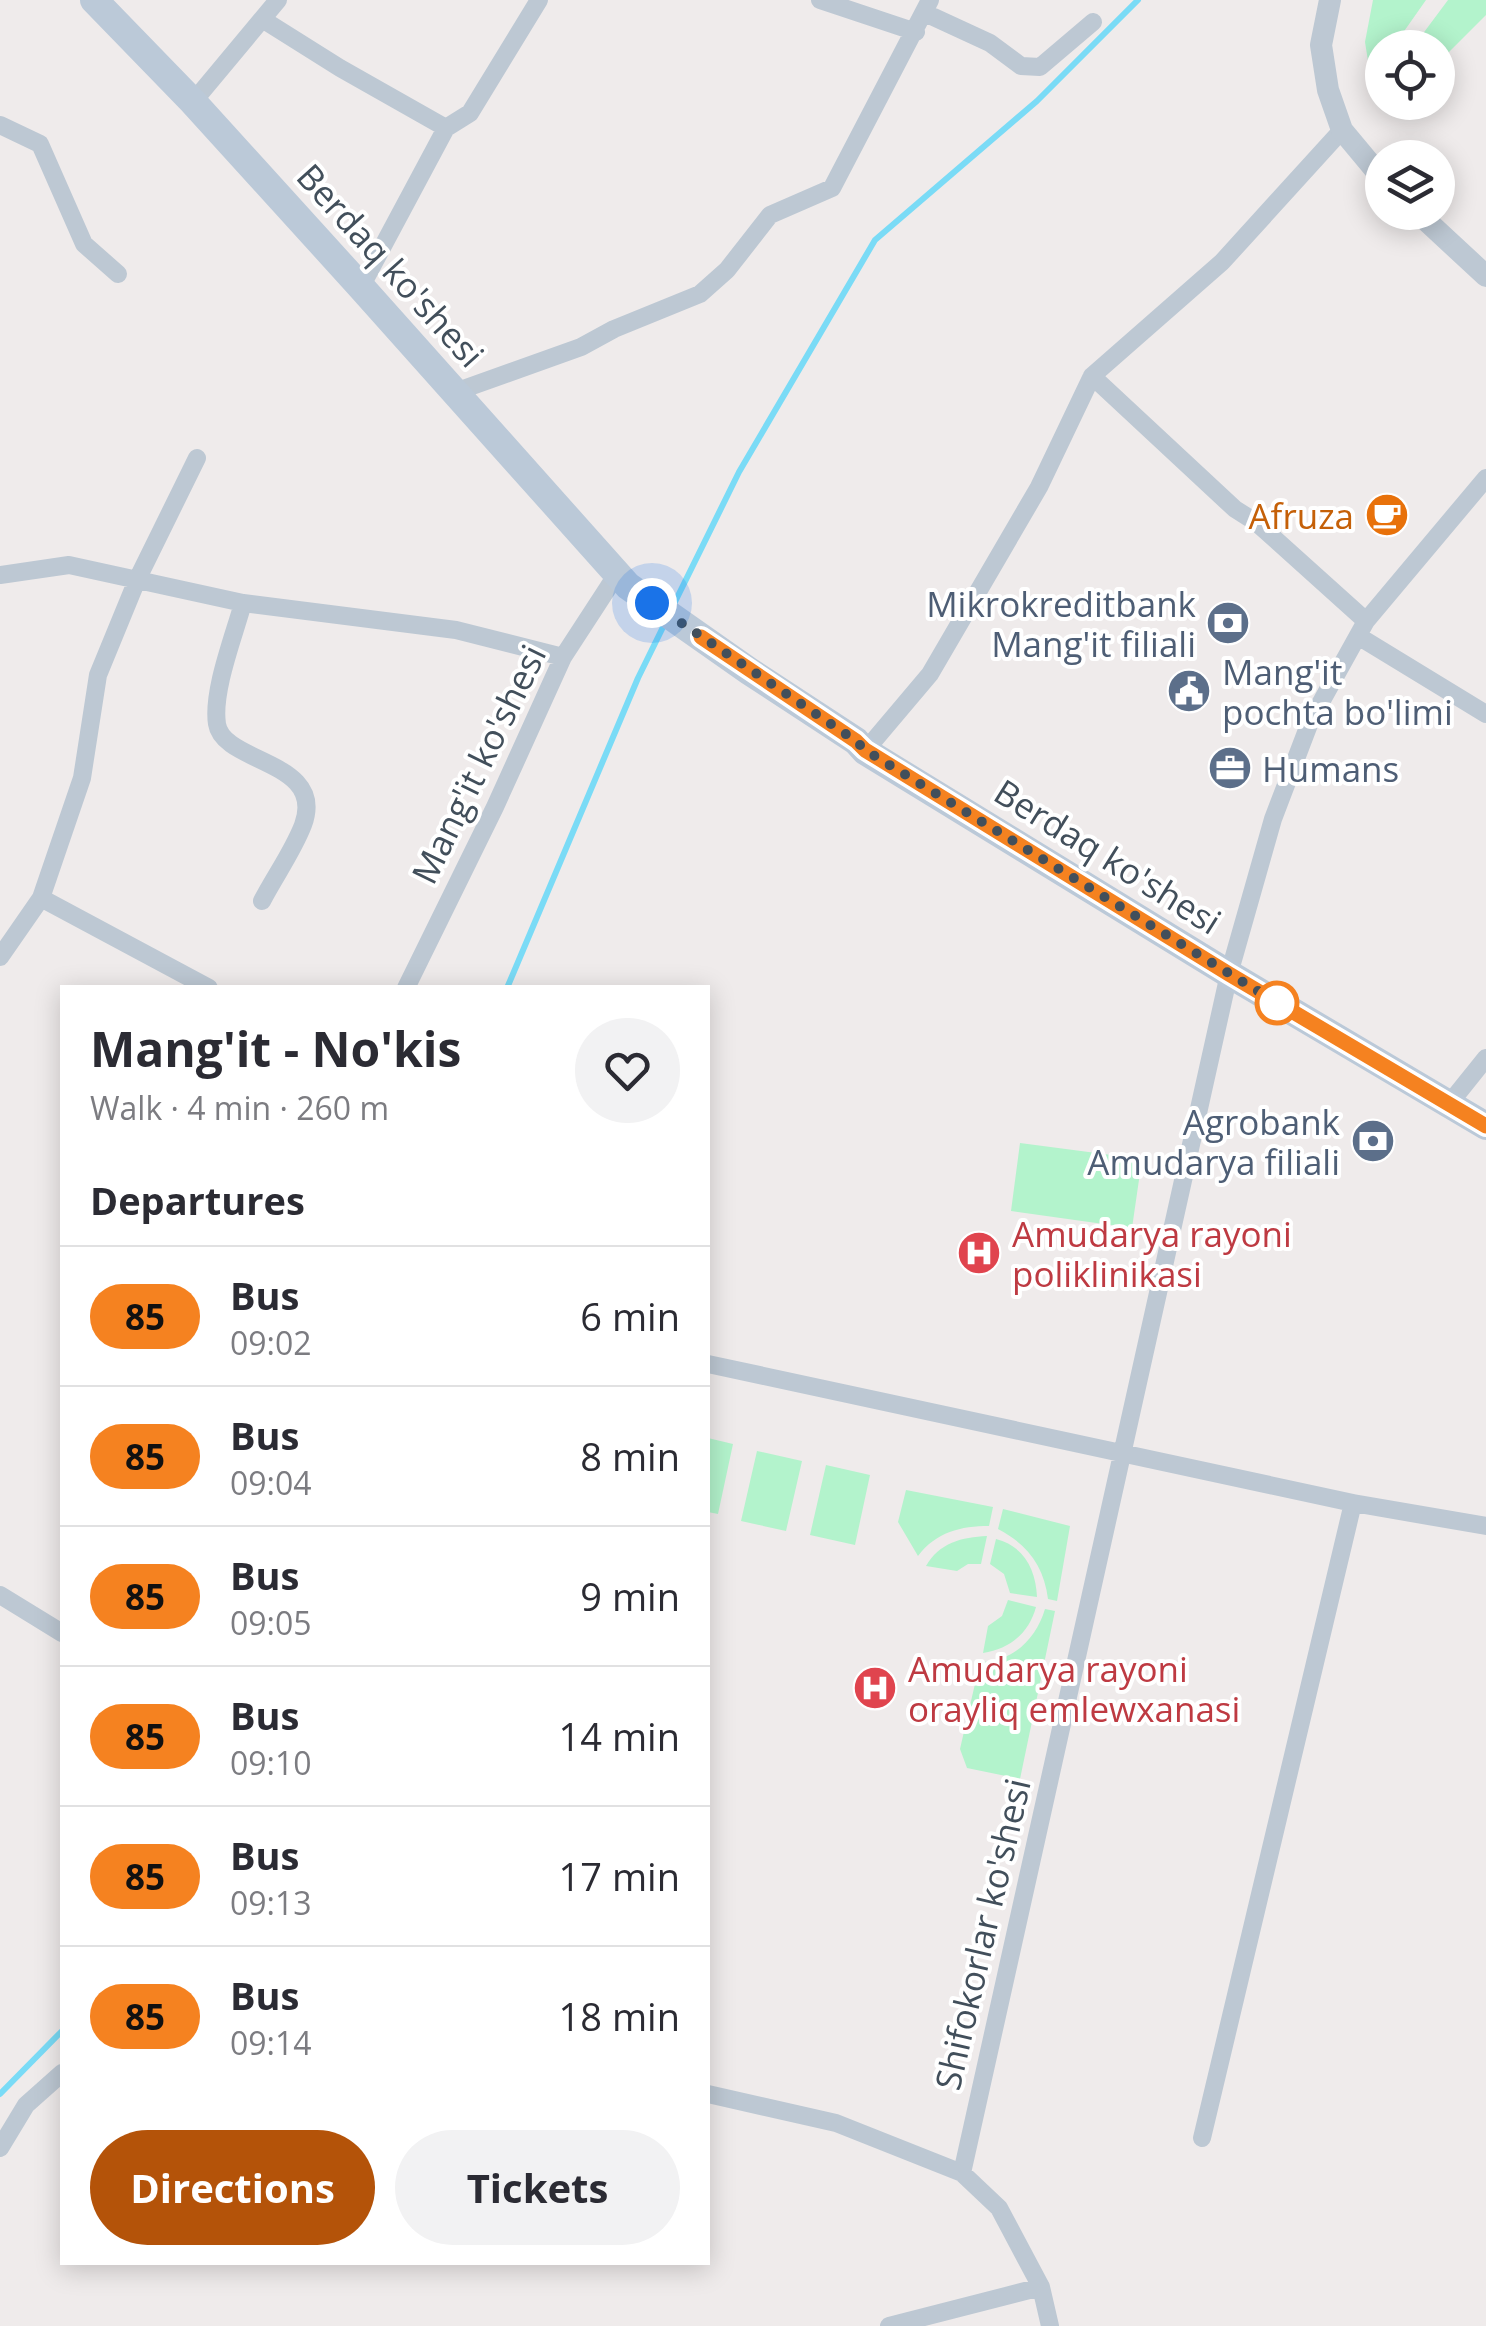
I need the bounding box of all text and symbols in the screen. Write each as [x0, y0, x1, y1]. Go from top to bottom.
map controls [1365, 30, 1455, 230]
button: locate [1365, 30, 1455, 120]
button: layers [1365, 140, 1455, 230]
street label: Berdaq ko'shesi [287, 153, 495, 377]
place label: Afruza [1248, 492, 1354, 539]
cafe icon: Afruza [1364, 492, 1410, 538]
your location [627, 578, 677, 628]
place label: Mikrokreditbank Mang'it filiali [926, 580, 1197, 667]
bank icon: Mikrokreditbank Mang'it filiali [1205, 600, 1251, 646]
street label: Mang'it ko'shesi [400, 637, 556, 891]
place label: Mang'it pochta bo'limi [1222, 648, 1453, 735]
public building icon: Mang'it pochta bo'limi [1166, 668, 1212, 714]
office icon: Humans [1207, 745, 1253, 791]
place label: Humans [1262, 745, 1399, 792]
street label: Berdaq ko'shesi [986, 768, 1230, 944]
unlabelled marker [1256, 982, 1298, 1024]
text: Mang'it - No'kis [90, 1016, 461, 1081]
button: heart [575, 1018, 680, 1123]
text: Walk · 4 min · 260 m [90, 1086, 389, 1129]
place label: Agrobank Amudarya filiali [1087, 1098, 1341, 1185]
bank icon: Agrobank Amudarya filiali [1350, 1118, 1396, 1164]
text: Departures [90, 1174, 305, 1226]
place label: Amudarya rayoni poliklinikasi [1012, 1210, 1292, 1297]
hospital icon: Amudarya rayoni poliklinikasi [956, 1230, 1002, 1276]
text: Bus [230, 1269, 299, 1321]
text: 6 min [580, 1290, 680, 1342]
text: 85 [125, 1293, 165, 1340]
text: 09:02 [230, 1321, 312, 1364]
text: Bus [230, 1409, 299, 1461]
text: 8 min [580, 1430, 680, 1482]
text: 85 [125, 1433, 165, 1480]
text: 09:04 [230, 1461, 312, 1504]
text: Bus [230, 1549, 299, 1601]
text: 9 min [580, 1570, 680, 1622]
text: 85 [125, 1573, 165, 1620]
text: 09:05 [230, 1601, 312, 1644]
place label: Amudarya rayoni orayliq emlewxanasi [908, 1645, 1240, 1732]
hospital icon: Amudarya rayoni orayliq emlewxanasi [852, 1665, 898, 1711]
text: Bus [230, 1689, 299, 1741]
text: 14 min [559, 1710, 680, 1762]
text: 85 [125, 1713, 165, 1760]
text: 09:10 [230, 1741, 312, 1784]
street label: Shifokorlar ko'shesi [923, 1774, 1041, 2094]
text: Bus [230, 1829, 299, 1881]
text: 17 min [559, 1850, 680, 1902]
text: 85 [125, 1853, 165, 1900]
text: 09:13 [230, 1881, 312, 1924]
text: Bus [230, 1969, 299, 2021]
text: 18 min [559, 1990, 680, 2042]
text: 85 [125, 1993, 165, 2040]
text: 09:14 [230, 2021, 312, 2064]
button: Directions [90, 2130, 375, 2245]
button: Tickets [395, 2130, 680, 2245]

